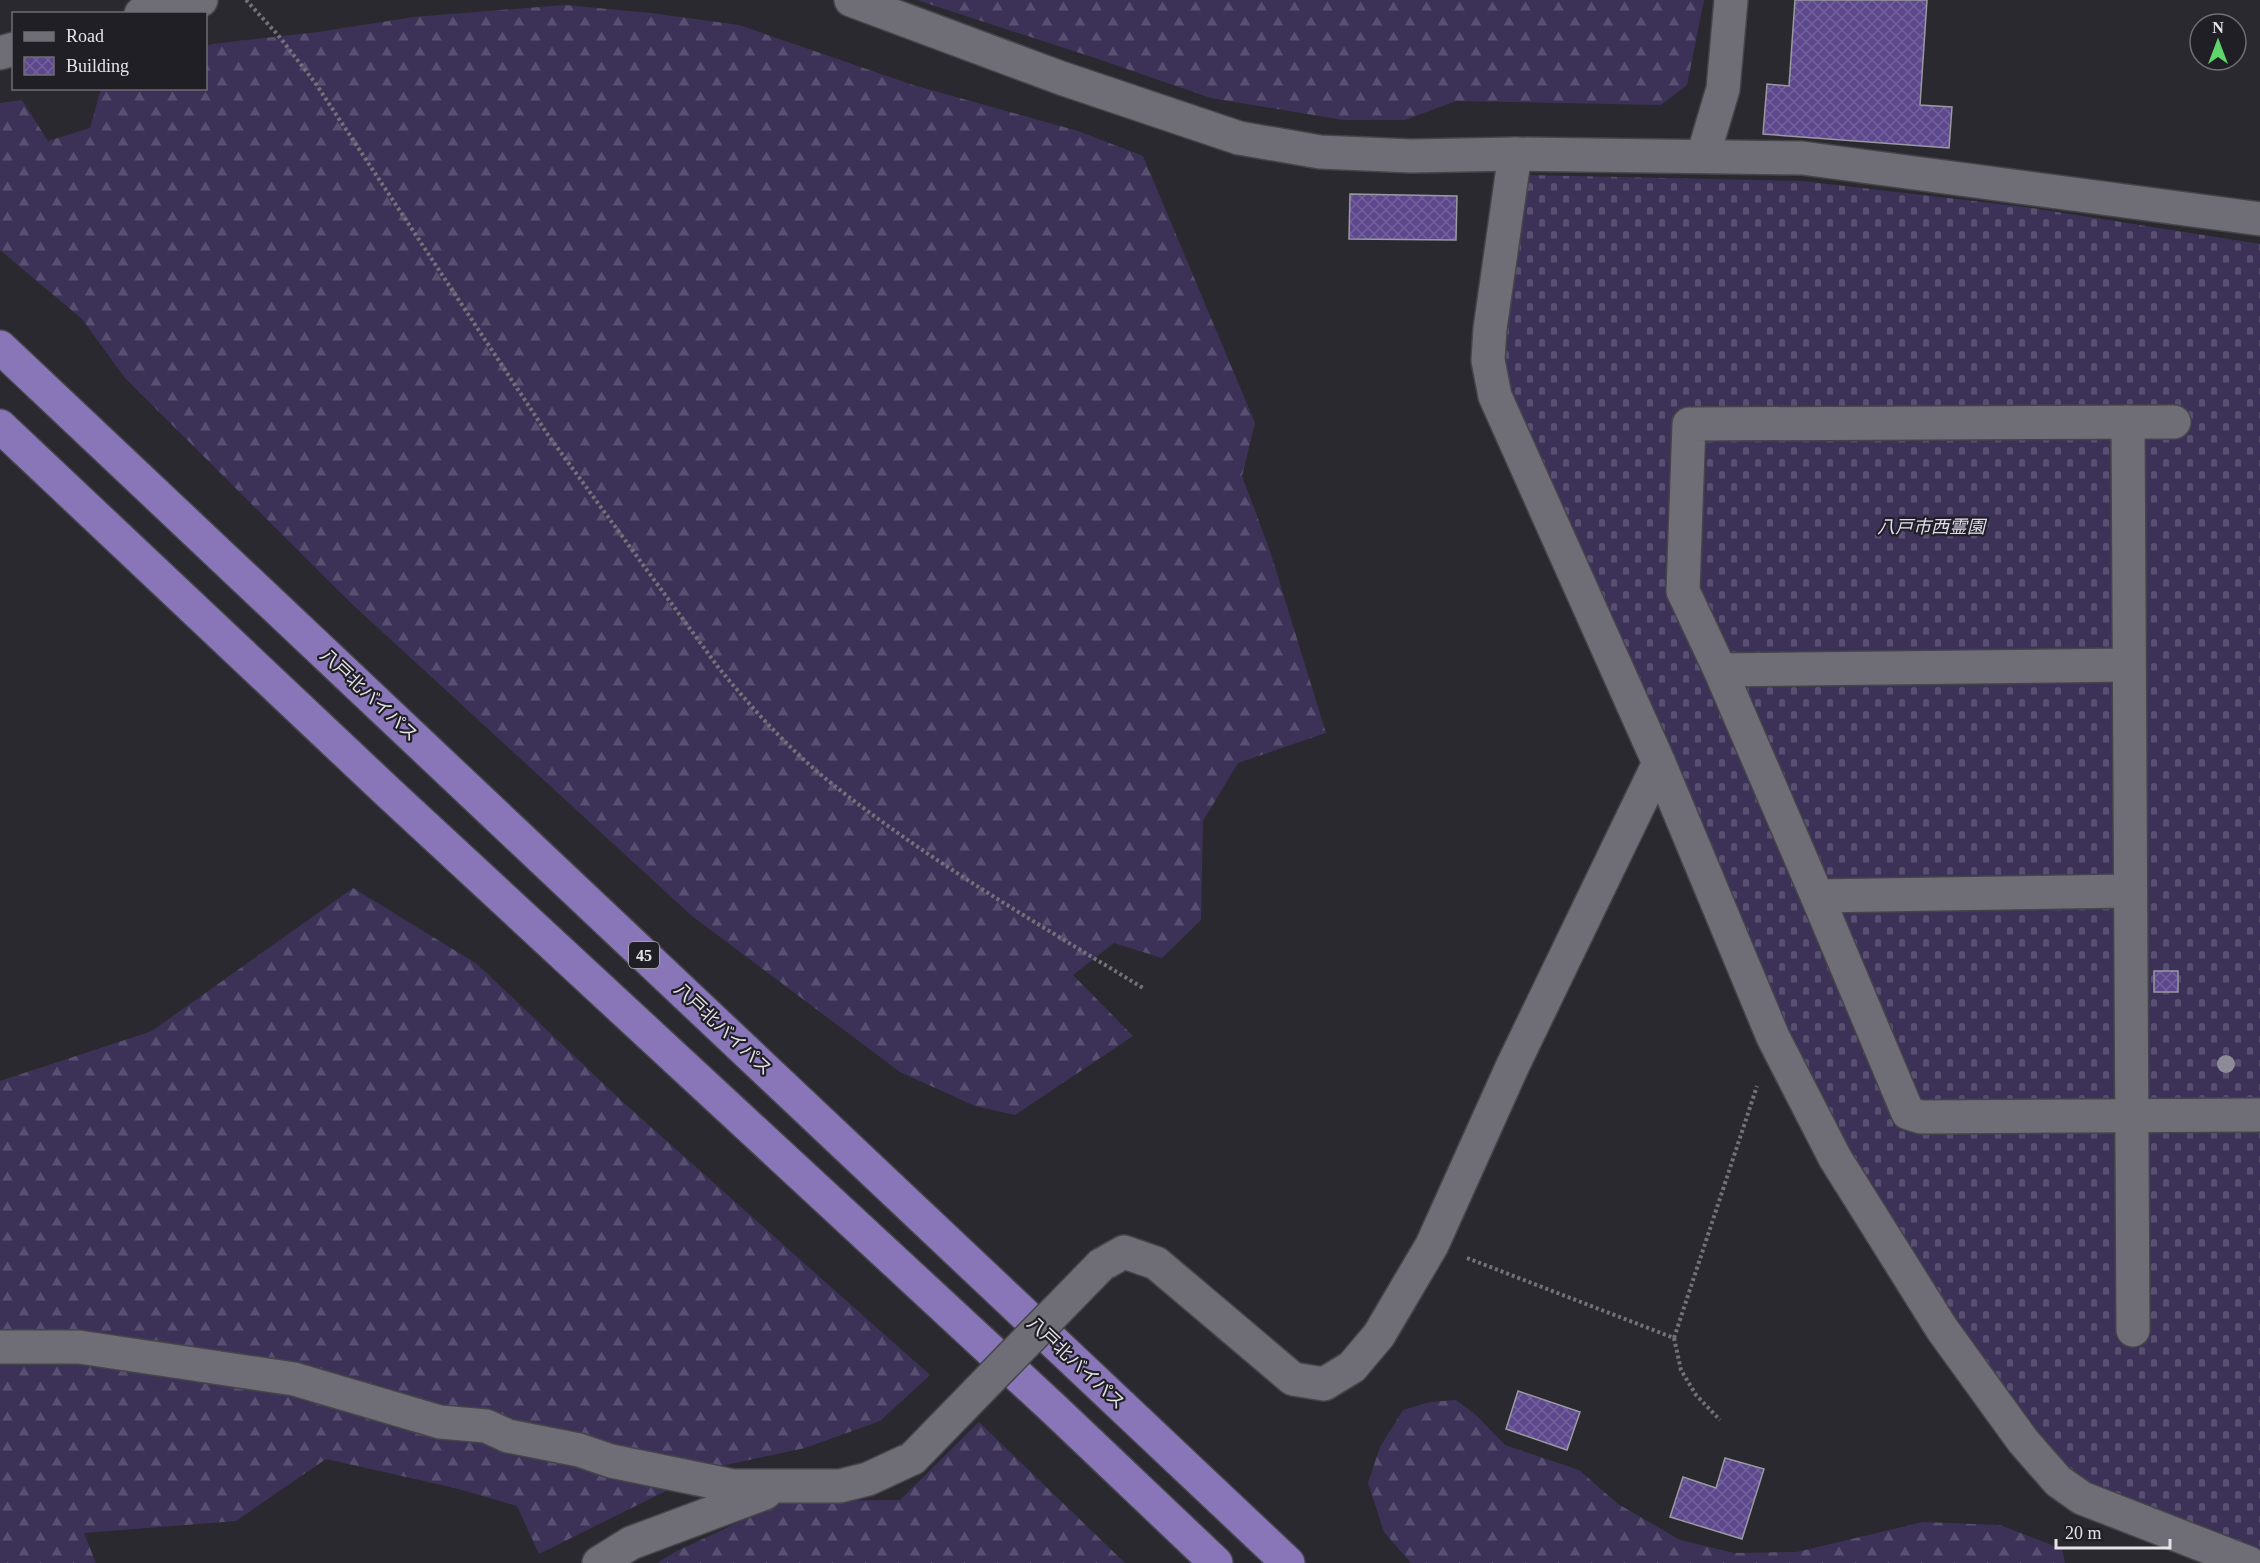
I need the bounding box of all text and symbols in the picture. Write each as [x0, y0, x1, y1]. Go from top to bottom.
legend [12, 12, 207, 90]
north arrow [2188, 12, 2248, 72]
text: N [2212, 19, 2224, 36]
text: Road [66, 26, 104, 46]
text: Building [66, 56, 129, 76]
park label: 八戸市西霊園 [1877, 517, 1988, 537]
street label: 八戸北バイパス [316, 645, 422, 745]
road number: 45 [629, 942, 659, 968]
street label: 八戸北バイパス [670, 979, 776, 1079]
street label: 八戸北バイパス [1023, 1313, 1129, 1413]
scale bar [2056, 1512, 2170, 1550]
text: 20 m [2065, 1523, 2102, 1543]

